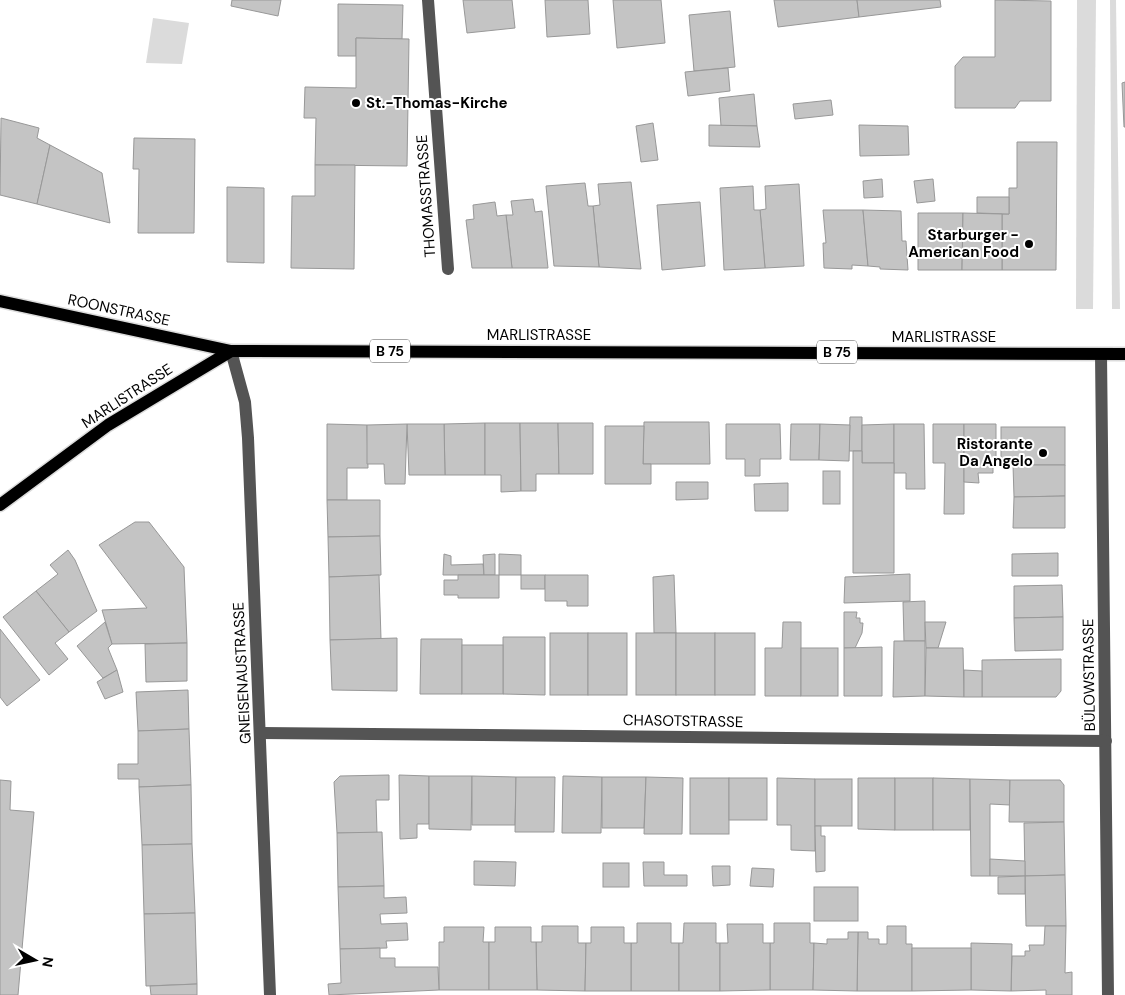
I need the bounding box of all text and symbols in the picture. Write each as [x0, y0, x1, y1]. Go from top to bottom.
place label: St.-Thomas-Kirche [366, 93, 507, 113]
marker: St.-Thomas-Kirche [350, 97, 362, 109]
street label: THOMASSTRASSE [412, 134, 440, 258]
place label: Starburger - American Food [908, 225, 1019, 262]
marker: Starburger - American Food [1023, 238, 1035, 250]
street label: ROONSTRASSE [66, 289, 172, 331]
street label: MARLISTRASSE [487, 325, 591, 345]
street label: MARLISTRASSE [892, 327, 996, 347]
road number: B 75 [370, 340, 410, 362]
road number: B 75 [817, 341, 857, 364]
street label: MARLISTRASSE [78, 359, 176, 433]
place label: Ristorante Da Angelo [957, 434, 1033, 471]
marker: Ristorante Da Angelo [1037, 447, 1049, 459]
street label: GNEISENAUSTRASSE [228, 601, 256, 745]
street label: BÜLOWSTRASSE [1078, 618, 1100, 732]
street label: CHASOTSTRASSE [623, 710, 743, 732]
north arrow [10, 935, 60, 985]
text: N [38, 956, 58, 968]

